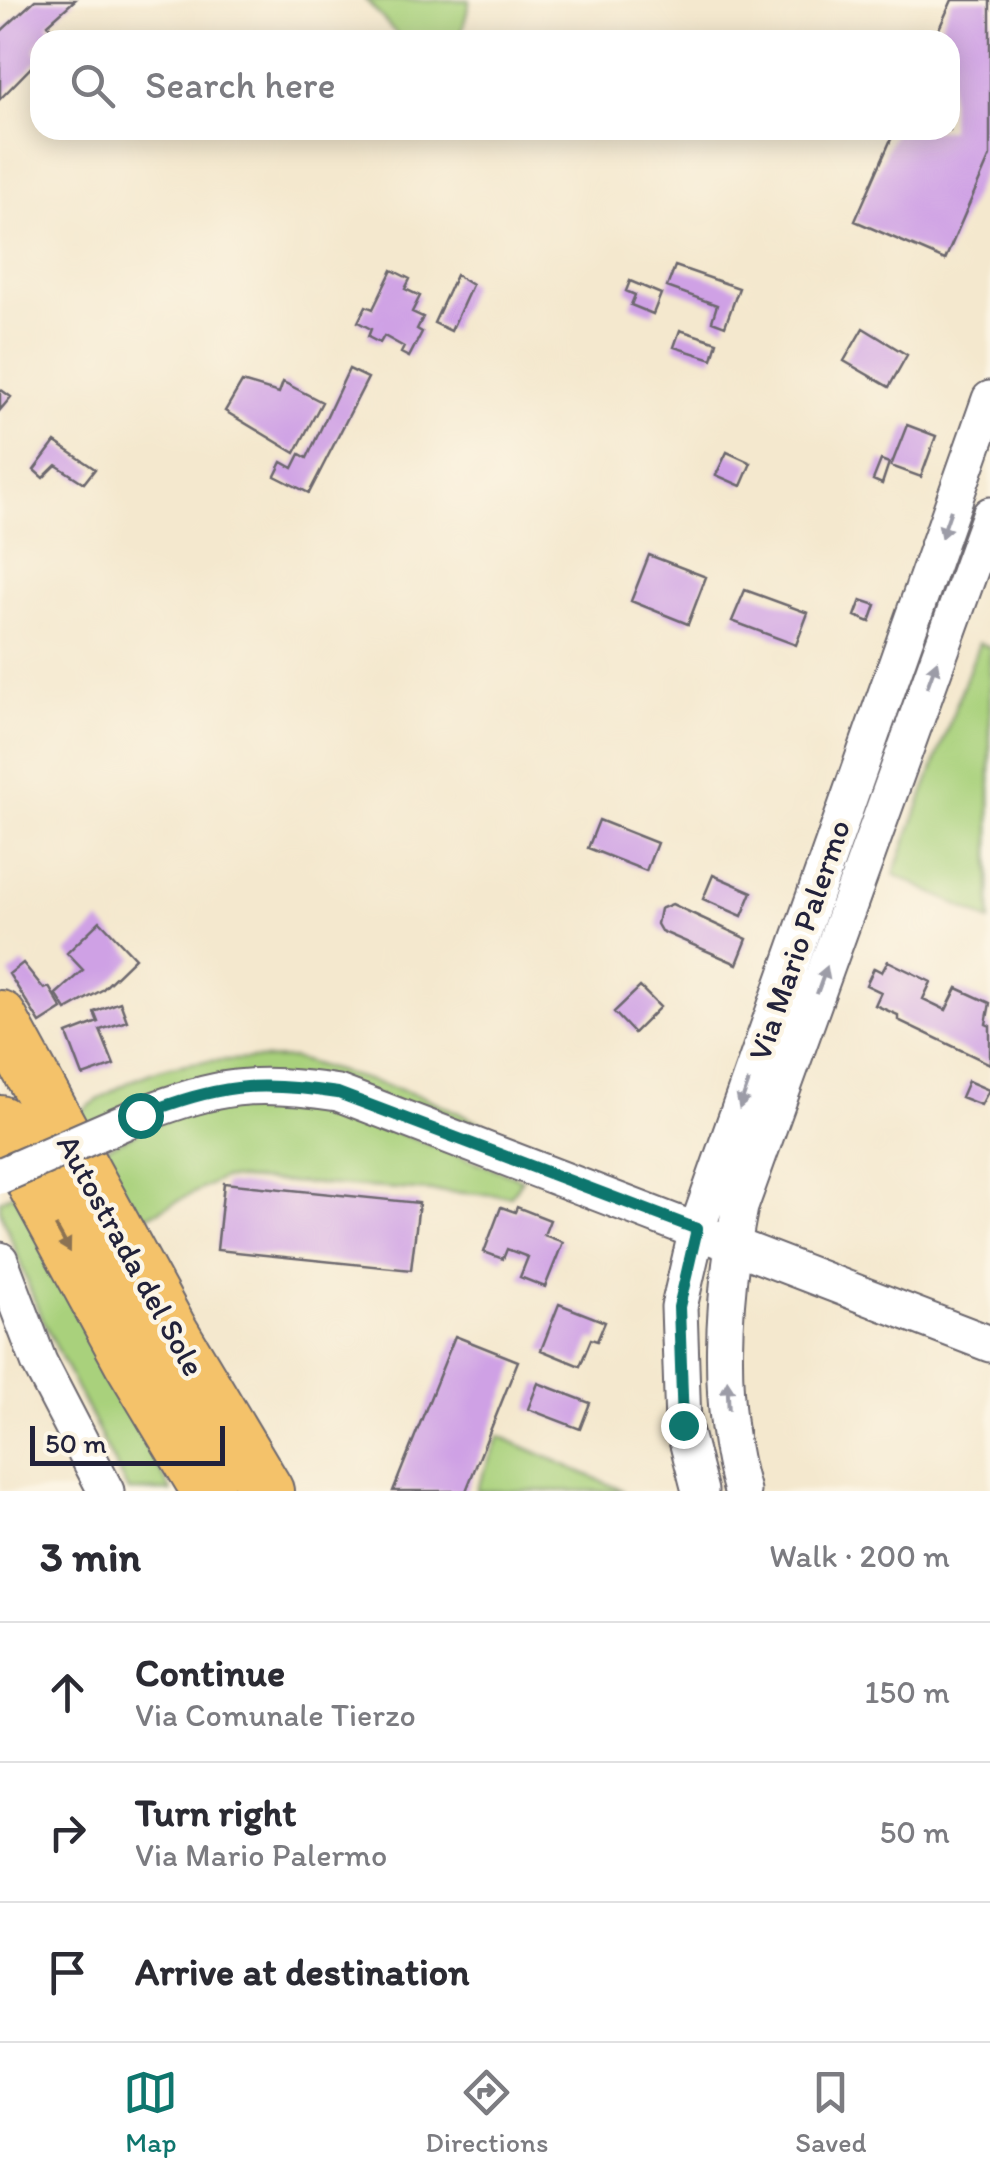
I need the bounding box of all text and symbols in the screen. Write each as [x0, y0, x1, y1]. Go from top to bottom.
search box [30, 30, 960, 140]
icon: search [65, 58, 120, 113]
text: Search here [145, 62, 336, 108]
one-way arrow [938, 510, 953, 540]
one-way arrow [925, 659, 940, 689]
street label: Via Mario Palermo [740, 815, 858, 1065]
one-way arrow [815, 965, 830, 995]
one-way arrow [736, 1080, 751, 1110]
route start [118, 1093, 164, 1139]
street label: Autostrada del Sole [49, 1128, 213, 1382]
one-way arrow [55, 1224, 72, 1253]
one-way arrow [720, 1378, 736, 1410]
route end [661, 1403, 707, 1449]
scale bar [30, 1421, 225, 1466]
text: 50 m [45, 1426, 107, 1460]
text: 3 min [40, 1531, 141, 1582]
text: Walk · 200 m [769, 1537, 950, 1575]
text: Continue [135, 1650, 285, 1696]
icon: ahead [40, 1665, 95, 1720]
text: 150 m [865, 1673, 950, 1711]
text: Via Comunale Tierzo [135, 1696, 416, 1734]
text: Turn right [135, 1790, 297, 1836]
icon: right [40, 1805, 95, 1860]
text: 50 m [879, 1813, 950, 1851]
text: Via Mario Palermo [135, 1836, 387, 1874]
icon: arrive [40, 1945, 95, 2000]
text: Arrive at destination [135, 1949, 470, 1995]
tab: Map [123, 2065, 178, 2159]
tab: Directions [425, 2065, 548, 2159]
tab: Saved [795, 2065, 867, 2159]

